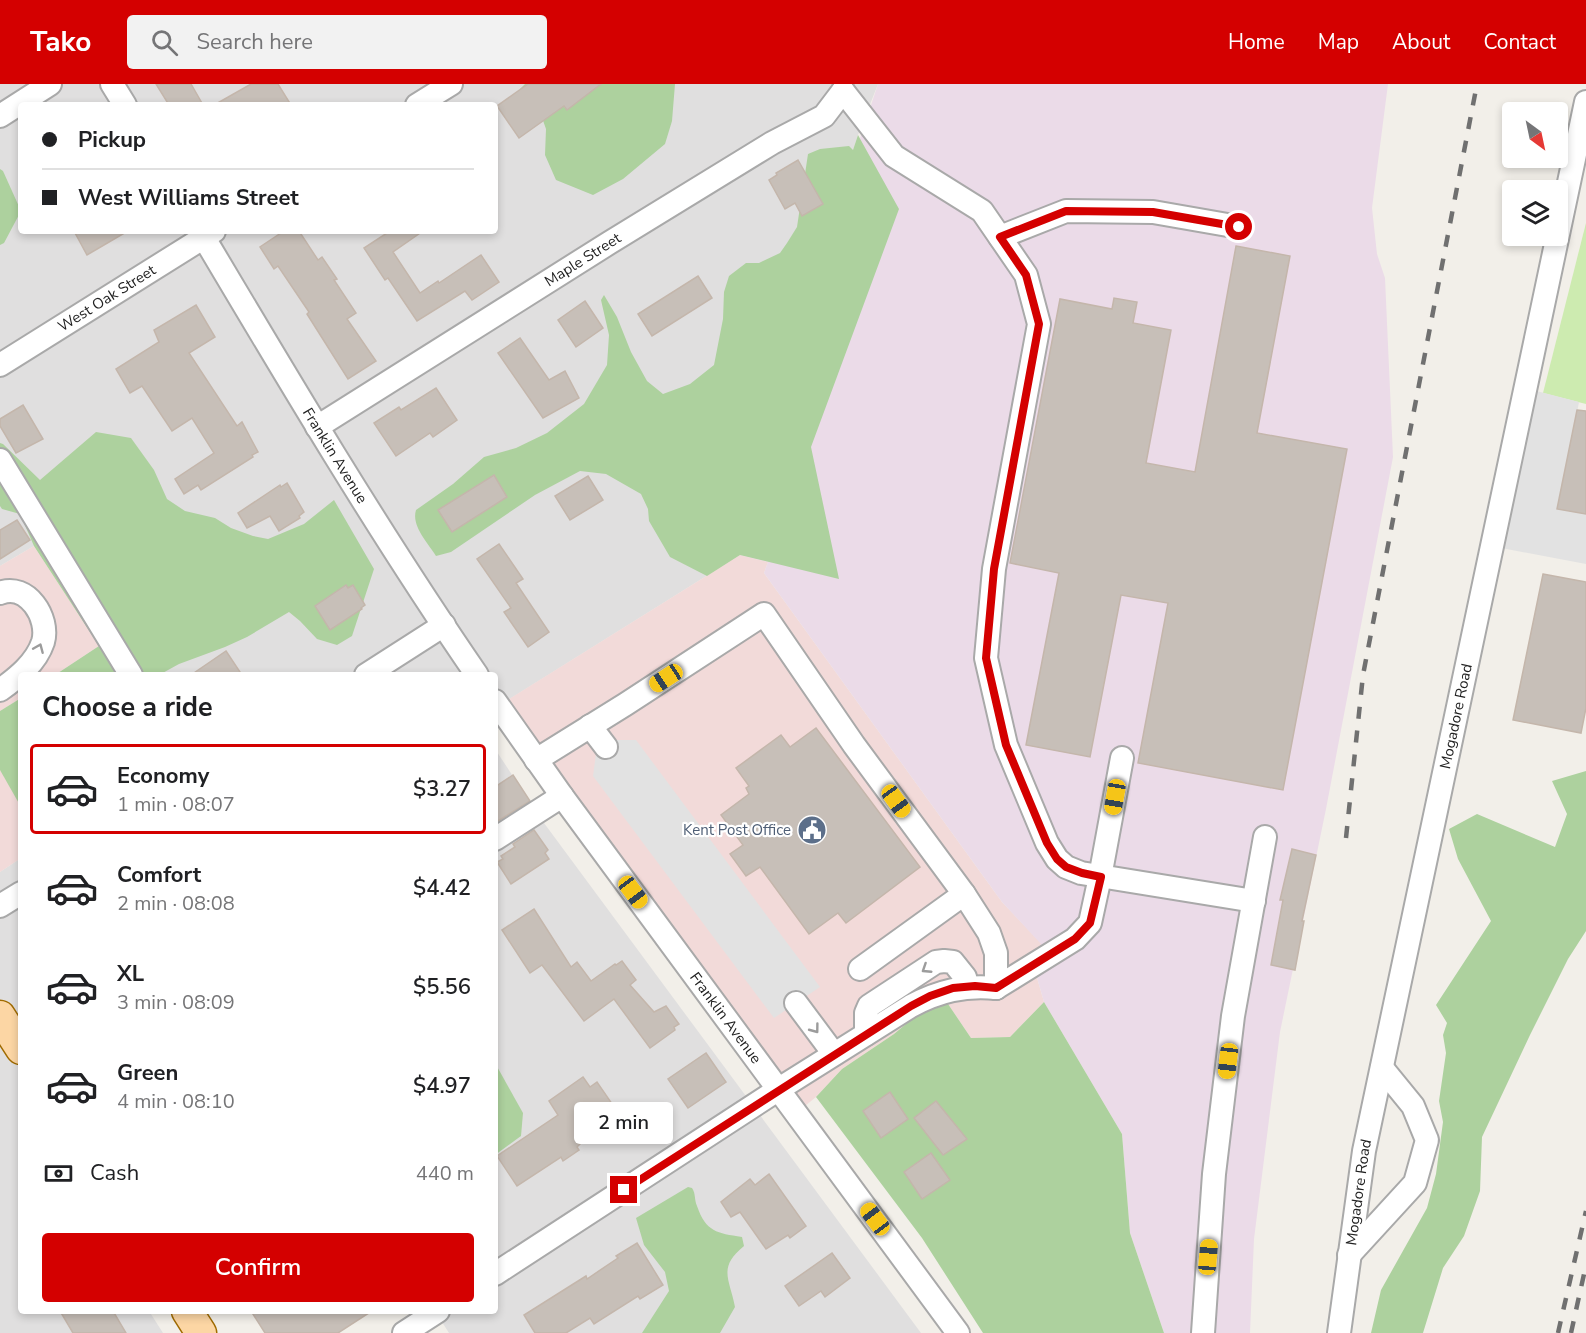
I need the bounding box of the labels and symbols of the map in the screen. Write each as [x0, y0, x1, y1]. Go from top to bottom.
north arrow [1502, 102, 1568, 168]
route start [1225, 213, 1252, 240]
street label: Maple Street [541, 228, 625, 291]
street label: West Oak Street [54, 260, 160, 336]
street label: Franklin Avenue [298, 404, 372, 507]
one-way arrow [32, 644, 44, 655]
car [646, 661, 686, 695]
street label: Mogadore Road [1435, 662, 1477, 771]
car [1103, 778, 1127, 816]
car [878, 781, 914, 821]
public building icon: Kent Post Office [796, 814, 828, 846]
place label: Kent Post Office [683, 820, 791, 840]
car [615, 872, 651, 912]
one-way arrow [921, 961, 932, 972]
street label: Franklin Avenue [685, 968, 766, 1068]
one-way arrow [808, 1022, 819, 1033]
car [1217, 1042, 1239, 1080]
callout: 2 min [574, 1103, 674, 1145]
street label: Mogadore Road [1341, 1137, 1376, 1247]
route end [610, 1176, 637, 1203]
car [857, 1199, 893, 1239]
car [1197, 1238, 1219, 1276]

